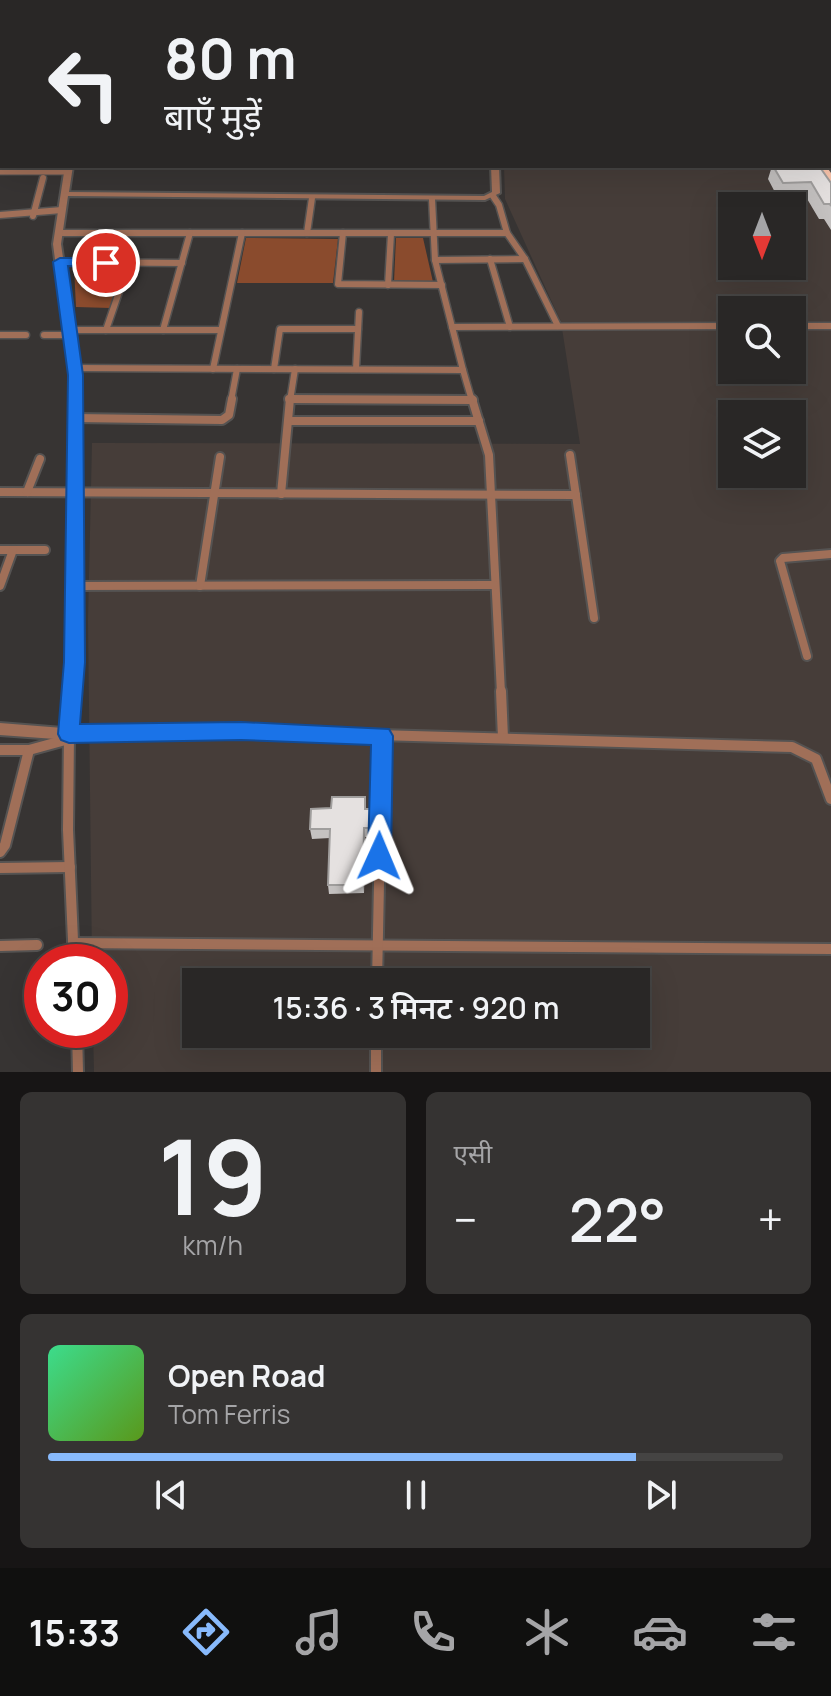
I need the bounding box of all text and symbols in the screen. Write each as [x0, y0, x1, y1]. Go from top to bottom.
text: 80 m [164, 19, 297, 96]
icon: left [32, 32, 136, 136]
text: बाएँ मुड़ें [164, 92, 262, 141]
north arrow [718, 192, 806, 280]
map controls [718, 192, 806, 488]
pin [72, 229, 140, 297]
icon: arrive [84, 241, 128, 285]
button: search [718, 296, 806, 384]
button: layers [718, 400, 806, 488]
position arrow [337, 814, 421, 898]
speed limit sign: 30 [24, 944, 128, 1048]
text: 15:36 · 3 मिनट · 920 m [272, 987, 560, 1028]
text: 19 [158, 1104, 268, 1246]
text: एसी [454, 1135, 492, 1171]
text: 22° [569, 1178, 666, 1260]
text: − [454, 1189, 477, 1249]
text: + [758, 1189, 783, 1249]
text: km/h [183, 1227, 243, 1263]
text: Open Road [168, 1355, 325, 1396]
text: Tom Ferris [168, 1396, 290, 1432]
icon: previous [149, 1473, 193, 1517]
icon: pause [394, 1473, 438, 1517]
icon: next [639, 1473, 683, 1517]
icon: directions [178, 1604, 234, 1660]
icon: music [291, 1604, 347, 1660]
icon: phone [405, 1604, 461, 1660]
icon: climate [519, 1604, 575, 1660]
icon: car [632, 1604, 688, 1660]
icon: filters [746, 1604, 802, 1660]
text: 15:33 [29, 1608, 120, 1657]

